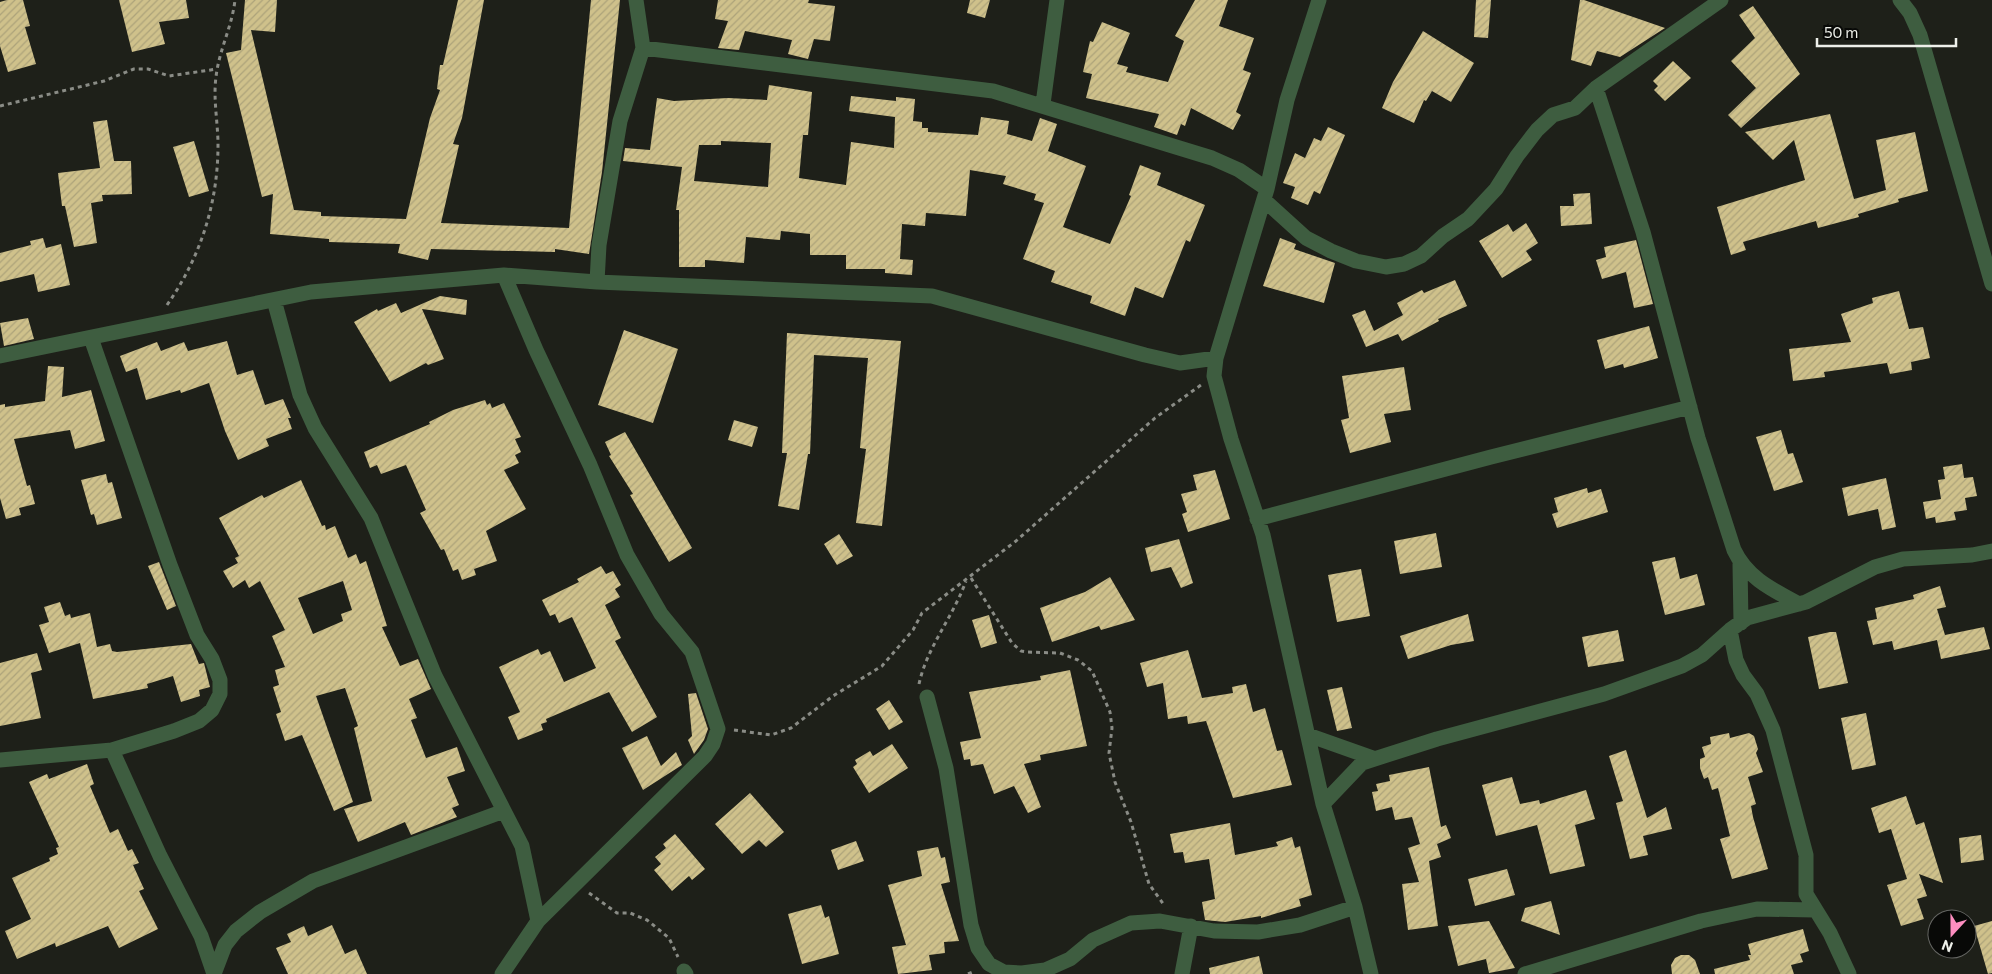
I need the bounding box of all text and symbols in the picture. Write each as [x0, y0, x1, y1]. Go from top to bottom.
scale bar [1817, 15, 1956, 47]
text: 50 m [1824, 23, 1858, 41]
north arrow [1927, 909, 1977, 959]
text: N [1939, 937, 1955, 956]

